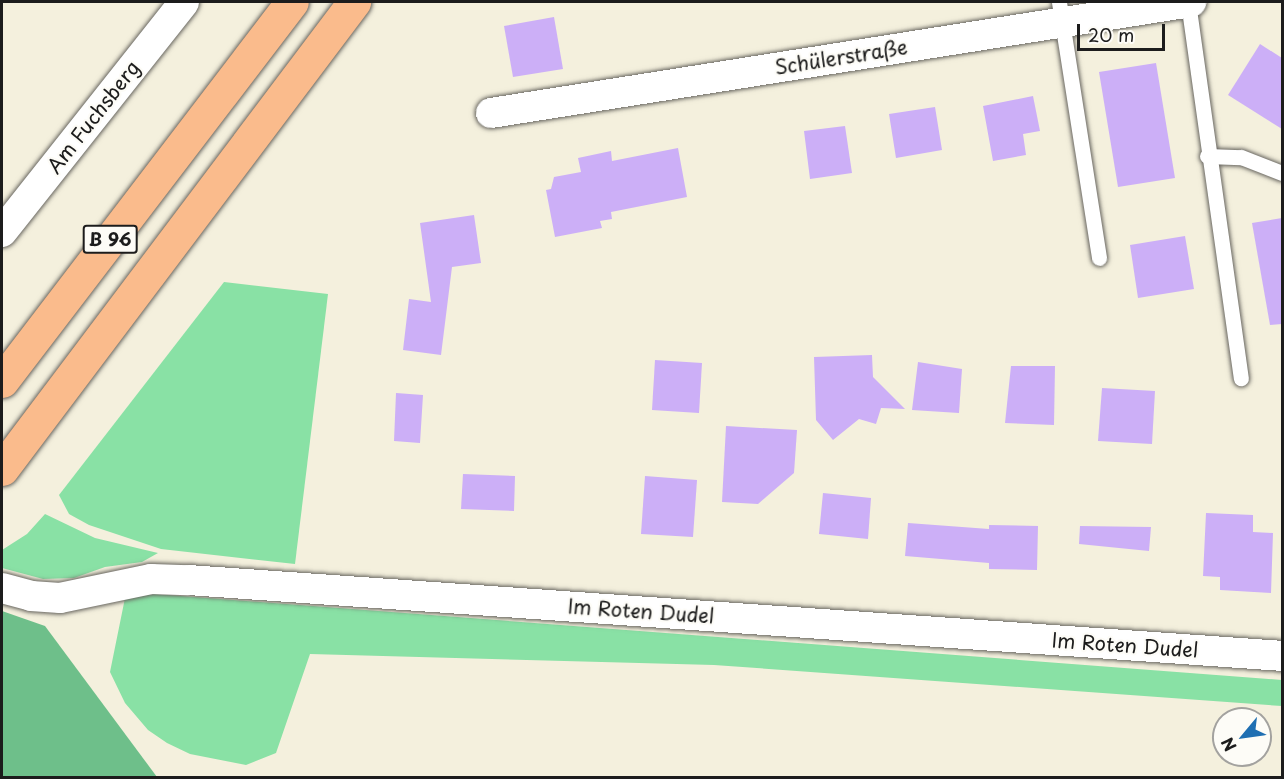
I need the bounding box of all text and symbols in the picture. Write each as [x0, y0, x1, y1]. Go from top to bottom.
scale bar [1080, 12, 1168, 50]
text: 20 m [1088, 21, 1134, 48]
street label: Schülerstraße [773, 35, 909, 79]
street label: Am Fuchsberg [41, 55, 145, 179]
road number: B 96 [83, 224, 137, 254]
street label: Im Roten Dudel [567, 594, 715, 628]
street label: Im Roten Dudel [1051, 628, 1199, 662]
north arrow [1212, 707, 1272, 767]
text: N [1214, 733, 1242, 756]

